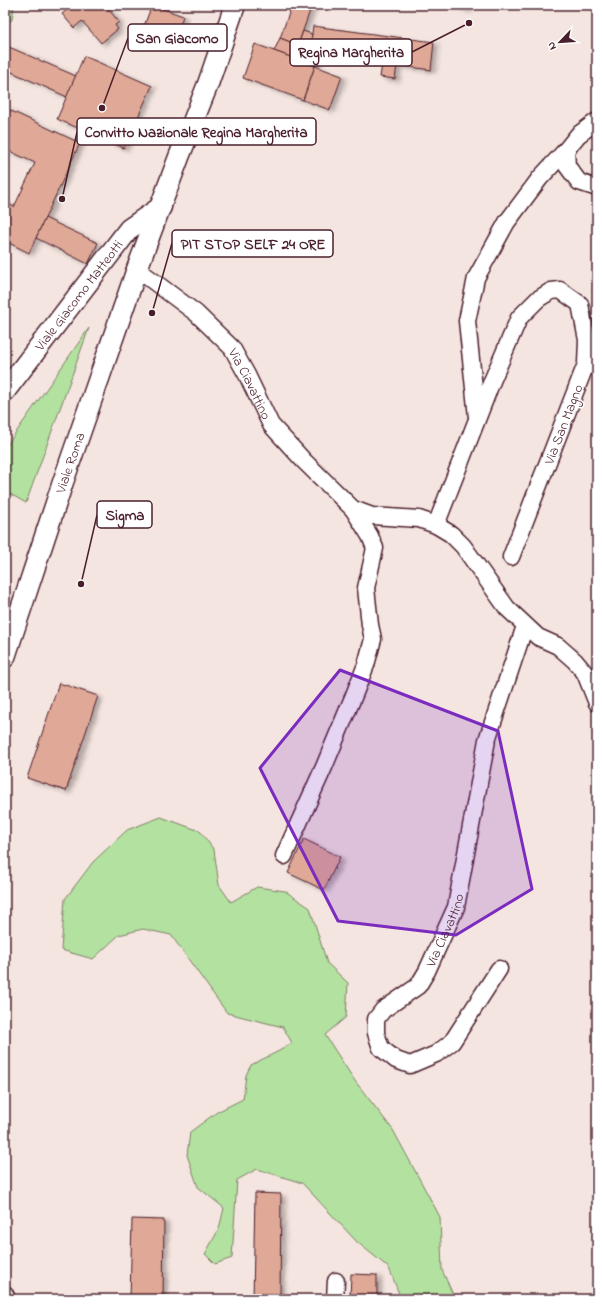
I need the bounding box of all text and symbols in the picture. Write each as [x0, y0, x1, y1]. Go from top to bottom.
north arrow [540, 22, 580, 62]
callout: San Giacomo [128, 24, 227, 51]
text: San Giacomo [136, 28, 219, 50]
callout: Regina Margherita [290, 39, 412, 66]
text: N [543, 39, 561, 53]
text: Regina Margherita [297, 42, 404, 66]
callout: Convitto Nazionale Regina Margherita [77, 118, 316, 145]
text: Convitto Nazionale Regina Margherita [84, 122, 308, 146]
callout: PIT STOP SELF 24 ORE [172, 230, 333, 257]
text: PIT STOP SELF 24 ORE [181, 234, 325, 256]
street label: Viale Giacomo Matteotti [30, 236, 129, 356]
street label: Via Ciavattino [222, 344, 276, 424]
street label: Via San Magno [539, 381, 590, 469]
street label: Viale Roma [51, 430, 91, 497]
callout: Sigma [97, 501, 152, 528]
text: Sigma [106, 505, 144, 529]
street label: Via Ciavattino [421, 892, 470, 972]

